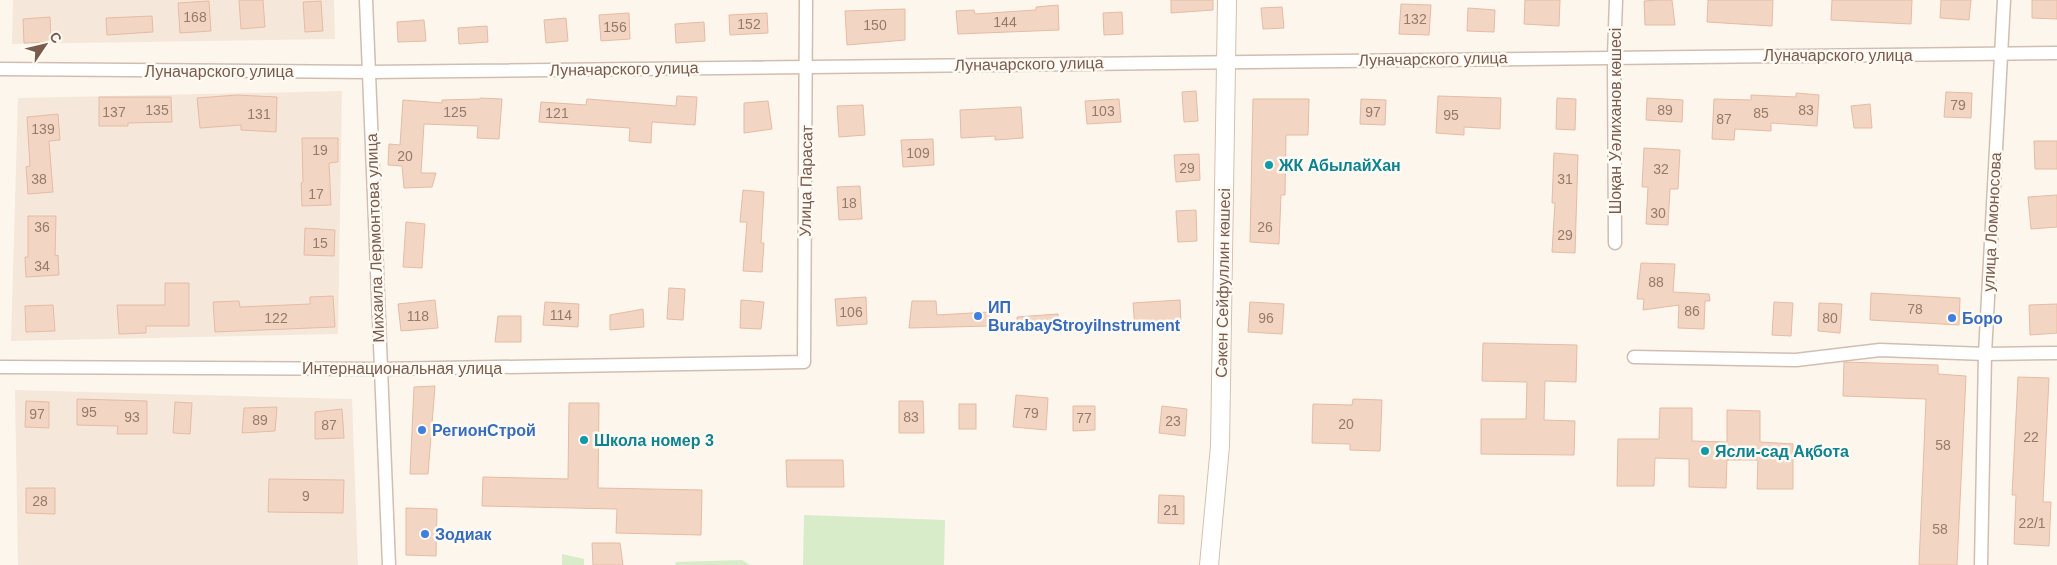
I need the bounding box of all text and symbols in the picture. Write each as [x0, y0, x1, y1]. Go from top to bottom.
house number: 168 [183, 9, 207, 25]
house number: 132 [1403, 11, 1427, 27]
house number: 144 [993, 14, 1017, 30]
house number: 152 [737, 16, 761, 32]
house number: 150 [863, 17, 887, 33]
house number: 156 [603, 19, 627, 35]
north arrow [20, 20, 70, 70]
street label: Шоқан Уәлиханов көшесі [1607, 28, 1624, 214]
text: С [46, 29, 65, 46]
street label: Луначарского улица [1763, 47, 1913, 64]
street label: Луначарского улица [1358, 49, 1508, 69]
street label: Луначарского улица [954, 54, 1104, 74]
street label: Луначарского улица [549, 59, 699, 79]
street label: Луначарского улица [144, 63, 294, 80]
house number: 79 [1950, 97, 1966, 113]
house number: 135 [145, 102, 169, 118]
house number: 89 [1657, 102, 1673, 118]
house number: 83 [1798, 102, 1814, 118]
house number: 103 [1091, 103, 1115, 119]
house number: 137 [102, 104, 126, 120]
house number: 125 [443, 104, 467, 120]
house number: 97 [1365, 104, 1381, 120]
house number: 121 [545, 105, 569, 121]
house number: 85 [1753, 105, 1769, 121]
house number: 131 [247, 106, 271, 122]
house number: 95 [1443, 107, 1459, 123]
house number: 87 [1716, 111, 1732, 127]
house number: 139 [31, 121, 55, 137]
street label: Улица Парасат [797, 124, 815, 237]
street label: Михаила Лермонтова улица [363, 133, 387, 343]
house number: 19 [312, 142, 328, 158]
house number: 109 [906, 145, 930, 161]
house number: 20 [397, 148, 413, 164]
street label: улица Ломоносова [1980, 152, 2004, 292]
place label: ЖК АбылайХан [1278, 157, 1401, 174]
marker: ЖК АбылайХан [1263, 159, 1275, 171]
house number: 29 [1179, 160, 1195, 176]
house number: 32 [1653, 161, 1669, 177]
house number: 38 [31, 171, 47, 187]
house number: 31 [1557, 171, 1573, 187]
house number: 17 [308, 186, 324, 202]
street label: Сәкен Сейфуллин көшесі [1213, 188, 1233, 378]
house number: 18 [841, 195, 857, 211]
house number: 30 [1650, 205, 1666, 221]
house number: 36 [34, 219, 50, 235]
house number: 26 [1257, 219, 1273, 235]
house number: 29 [1557, 227, 1573, 243]
house number: 15 [312, 235, 328, 251]
house number: 34 [34, 258, 50, 274]
house number: 88 [1648, 274, 1664, 290]
place label: ИП BurabayStroyiInstrument [988, 299, 1181, 334]
house number: 78 [1907, 301, 1923, 317]
house number: 86 [1684, 303, 1700, 319]
house number: 106 [839, 304, 863, 320]
house number: 114 [550, 307, 572, 323]
house number: 118 [407, 308, 429, 324]
house number: 122 [264, 310, 288, 326]
marker: ИП BurabayStroyiInstrument [972, 310, 984, 322]
house number: 96 [1258, 310, 1274, 326]
house number: 80 [1822, 310, 1838, 326]
place label: Боро [1962, 310, 2003, 327]
marker: Боро [1946, 312, 1958, 324]
street label: Интернациональная улица [302, 360, 502, 377]
house number: 95 [81, 404, 97, 420]
house number: 79 [1023, 405, 1039, 421]
house number: 97 [29, 406, 45, 422]
house number: 93 [124, 409, 140, 425]
house number: 83 [903, 409, 919, 425]
house number: 77 [1076, 410, 1092, 426]
house number: 89 [252, 412, 268, 428]
house number: 23 [1165, 413, 1181, 429]
house number: 20 [1338, 416, 1354, 432]
house number: 87 [321, 417, 337, 433]
place label: РегионСтрой [432, 422, 536, 439]
marker: РегионСтрой [416, 424, 428, 436]
house number: 22 [2023, 429, 2039, 445]
place label: Школа номер 3 [594, 432, 714, 449]
marker: Школа номер 3 [578, 434, 590, 446]
house number: 58 [1935, 437, 1951, 453]
place label: Ясли-сад Ақбота [1715, 443, 1849, 460]
marker: Ясли-сад Ақбота [1699, 445, 1711, 457]
house number: 9 [302, 488, 310, 504]
house number: 28 [32, 493, 48, 509]
house number: 21 [1163, 502, 1179, 518]
house number: 22/1 [2018, 515, 2046, 531]
house number: 58 [1932, 521, 1948, 537]
place label: Зодиак [435, 526, 492, 543]
marker: Зодиак [419, 528, 431, 540]

